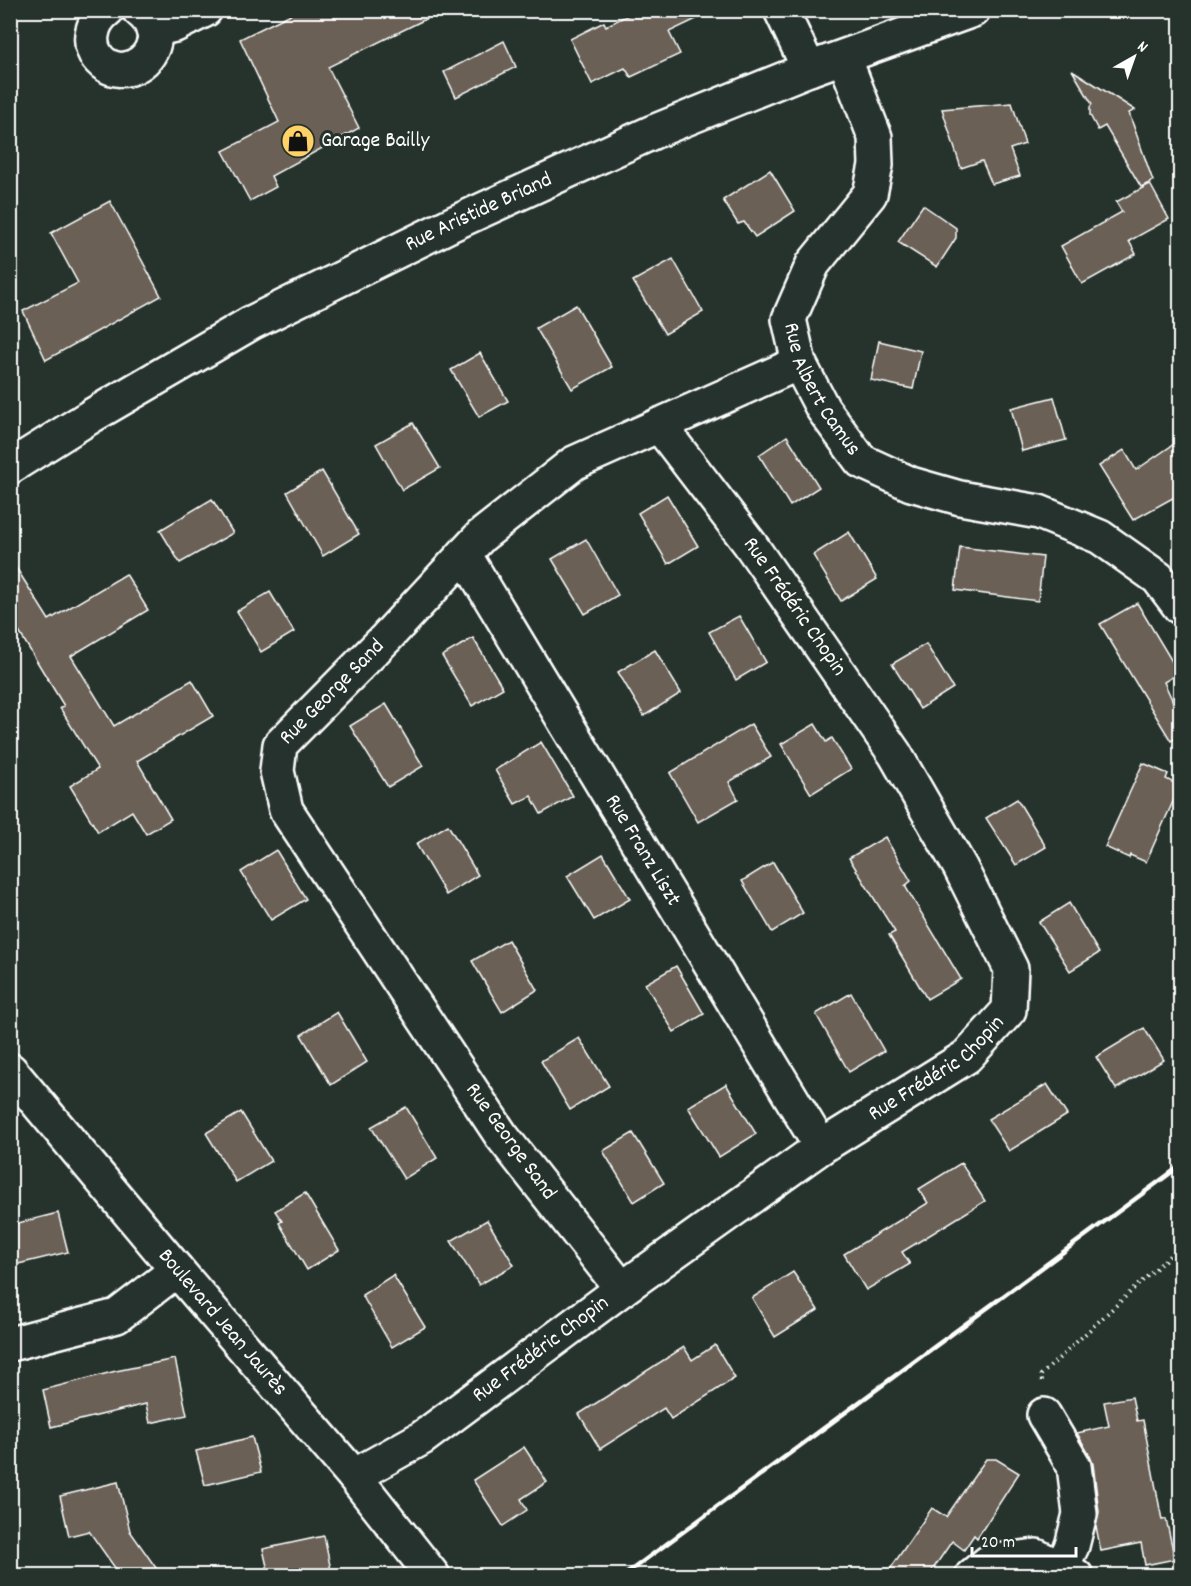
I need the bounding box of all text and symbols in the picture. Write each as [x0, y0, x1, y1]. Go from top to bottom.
north arrow [1104, 27, 1164, 87]
text: N [1132, 36, 1153, 59]
shop icon: Garage Bailly [280, 123, 316, 159]
place label: Garage Bailly [321, 126, 431, 157]
street label: Rue Aristide Briand [400, 165, 557, 260]
street label: Rue Albert Camus [775, 320, 868, 463]
street label: Rue Frédéric Chopin [734, 531, 854, 683]
street label: Rue George Sand [272, 632, 392, 752]
street label: Rue Franz Liszt [597, 789, 688, 912]
street label: Rue Frédéric Chopin [863, 1009, 1012, 1129]
street label: Rue George Sand [457, 1077, 563, 1207]
street label: Boulevard Jean Jaurès [150, 1242, 295, 1403]
street label: Rue Frédéric Chopin [466, 1288, 616, 1411]
scale bar [972, 1520, 1076, 1558]
text: 20 m [981, 1531, 1015, 1556]

